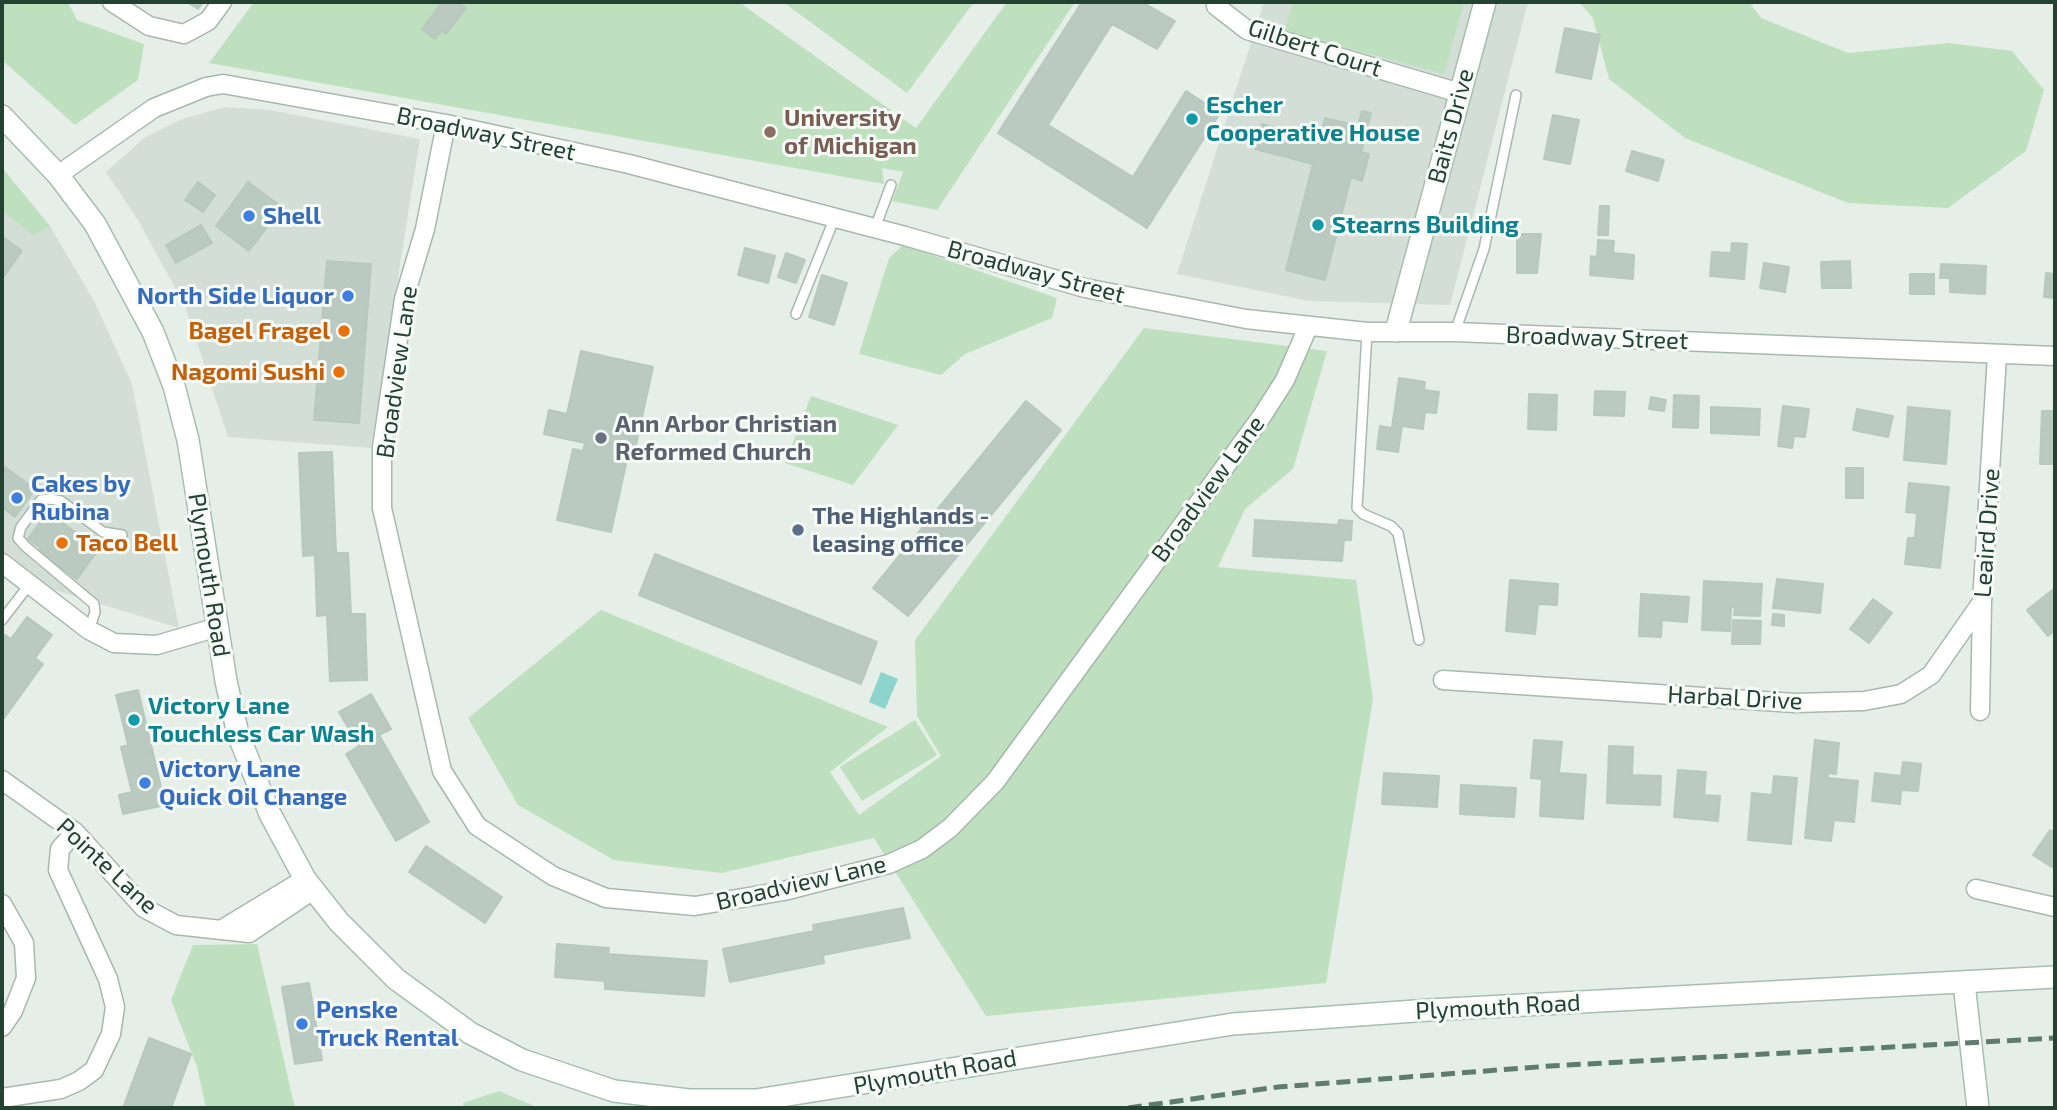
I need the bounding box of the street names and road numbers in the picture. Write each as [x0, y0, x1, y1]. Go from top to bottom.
street label: Gilbert Court [1245, 13, 1385, 83]
street label: Baits Drive [1422, 65, 1480, 187]
street label: Broadway Street [394, 101, 578, 167]
street label: Broadway Street [944, 234, 1128, 310]
street label: Broadview Lane [371, 284, 423, 460]
street label: Broadway Street [1505, 320, 1689, 356]
street label: Broadview Lane [1145, 410, 1271, 568]
street label: Leaird Drive [1968, 467, 2006, 599]
street label: Plymouth Road [182, 491, 236, 659]
street label: Harbal Drive [1667, 680, 1803, 716]
street label: Pointe Lane [51, 812, 163, 920]
street label: Broadview Lane [713, 849, 889, 917]
street label: Plymouth Road [1415, 988, 1581, 1026]
street label: Plymouth Road [851, 1043, 1019, 1101]

